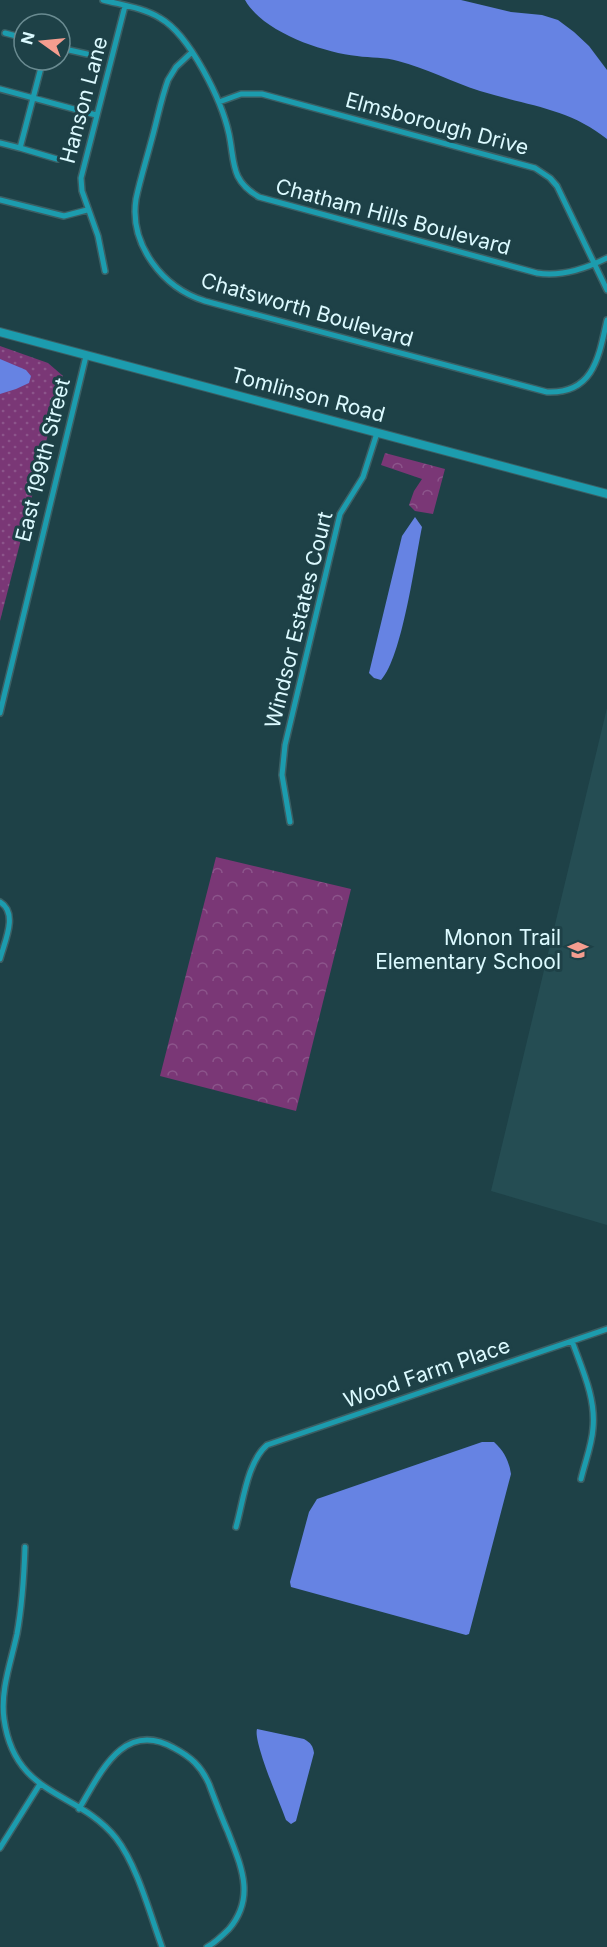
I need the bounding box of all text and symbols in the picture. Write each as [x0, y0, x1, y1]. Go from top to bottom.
north arrow [12, 12, 72, 72]
text: N [16, 30, 39, 47]
street label: Hanson Lane [55, 34, 112, 166]
street label: Elmsborough Drive [343, 87, 531, 160]
street label: Chatham Hills Boulevard [273, 173, 513, 260]
street label: Chatsworth Boulevard [198, 267, 416, 352]
street label: Tomlinson Road [229, 362, 388, 427]
street label: East 199th Street [10, 375, 75, 544]
street label: Windsor Estates Court [259, 509, 338, 731]
place label: Monon Trail Elementary School [375, 925, 561, 974]
school or university icon: Monon Trail Elementary School [566, 938, 590, 962]
street label: Wood Farm Place [340, 1332, 513, 1413]

